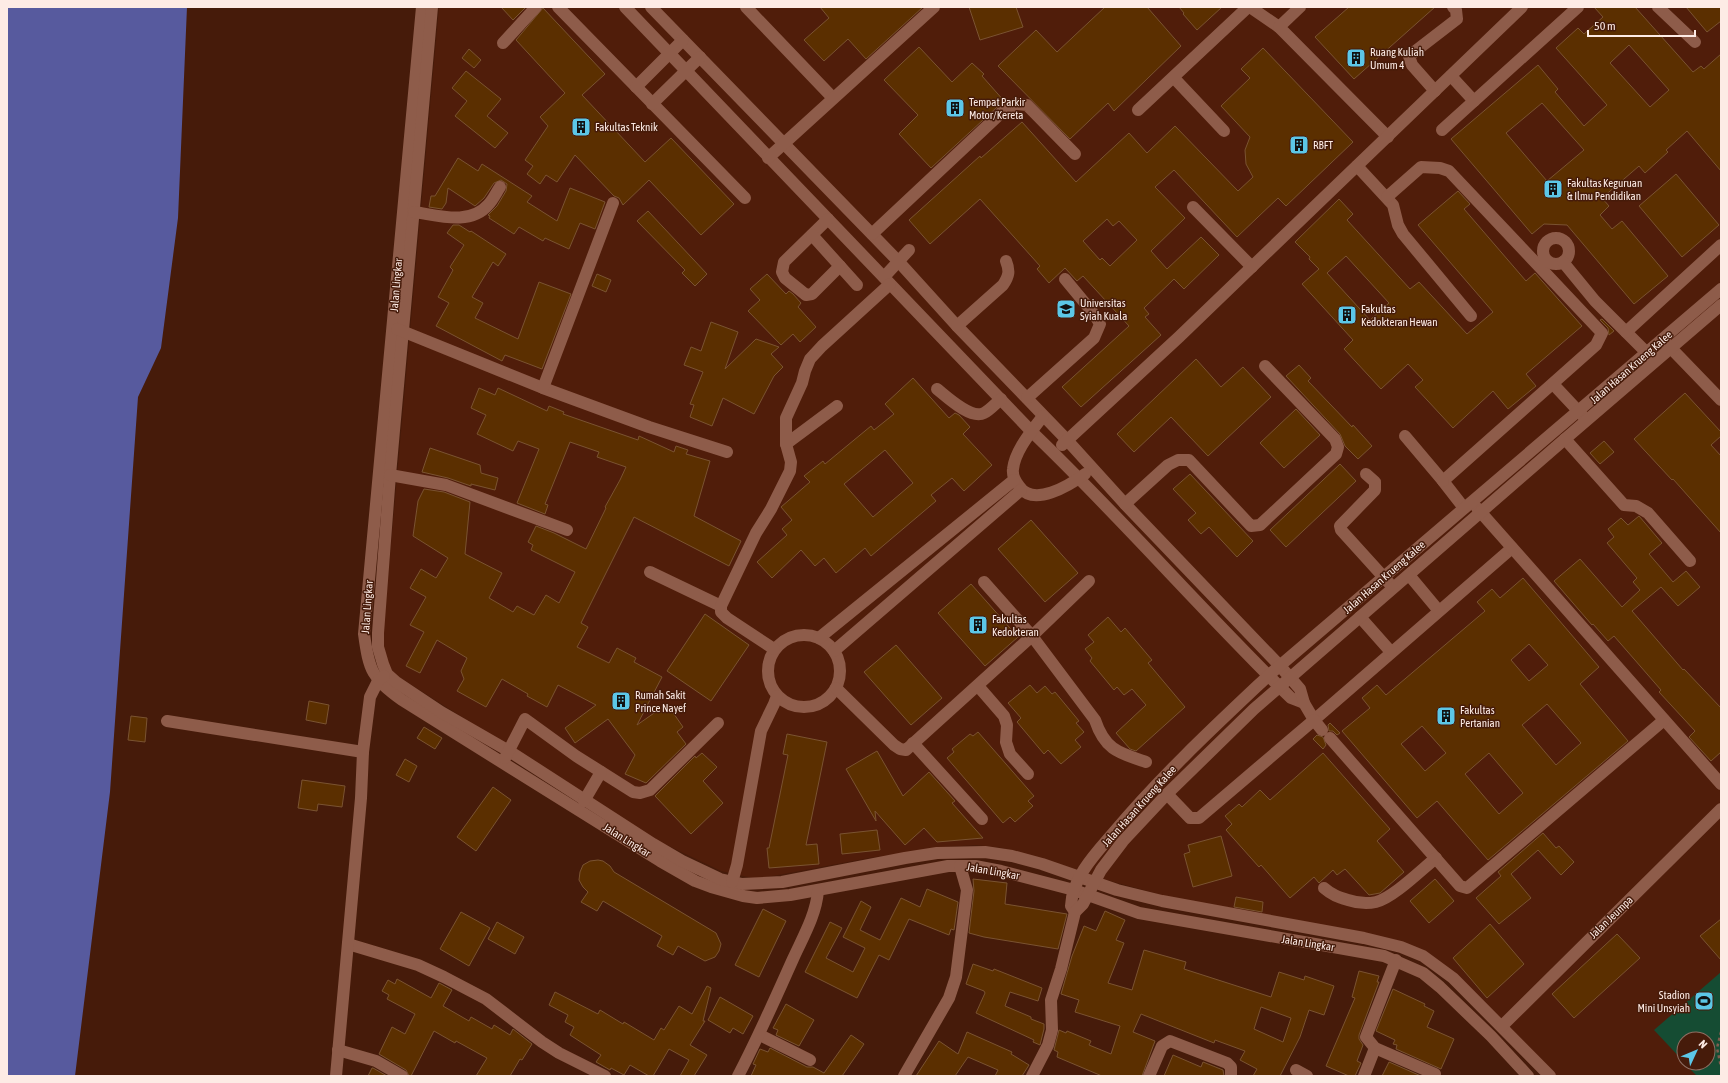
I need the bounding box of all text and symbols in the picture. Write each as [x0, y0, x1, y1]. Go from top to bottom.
scale bar [1588, 12, 1695, 38]
text: 50 m [1594, 19, 1616, 33]
place label: Ruang Kuliah Umum 4 [1370, 46, 1424, 71]
building icon: Ruang Kuliah Umum 4 [1345, 47, 1367, 69]
place label: Tempat Parkir Motor/Kereta [969, 96, 1026, 121]
building icon: Tempat Parkir Motor/Kereta [944, 97, 966, 119]
building icon: Fakultas Teknik [570, 116, 592, 138]
place label: Fakultas Teknik [595, 121, 658, 133]
building icon: RBFT [1288, 134, 1310, 156]
place label: RBFT [1313, 139, 1333, 151]
place label: Fakultas Keguruan & Ilmu Pendidikan [1567, 177, 1642, 202]
building icon: Fakultas Keguruan & Ilmu Pendidikan [1542, 178, 1564, 200]
street label: Jalan Lingkar [388, 257, 404, 312]
place label: Universitas Syiah Kuala [1080, 297, 1127, 322]
school or university icon: Universitas Syiah Kuala [1055, 298, 1077, 320]
place label: Fakultas Kedokteran Hewan [1361, 303, 1438, 328]
building icon: Fakultas Kedokteran Hewan [1336, 304, 1358, 326]
street label: Jalan Hasan Krueng Kalee [1588, 328, 1674, 406]
street label: Jalan Hasan Krueng Kalee [1341, 538, 1427, 616]
street label: Jalan Lingkar [359, 579, 375, 634]
place label: Fakultas Kedokteran [992, 613, 1039, 638]
building icon: Fakultas Kedokteran [967, 614, 989, 636]
place label: Rumah Sakit Prince Nayef [635, 689, 686, 714]
building icon: Rumah Sakit Prince Nayef [610, 690, 632, 712]
place label: Fakultas Pertanian [1460, 704, 1500, 729]
building icon: Fakultas Pertanian [1435, 705, 1457, 727]
street label: Jalan Hasan Krueng Kalee [1100, 763, 1178, 849]
street label: Jalan Lingkar [601, 821, 654, 860]
street label: Jalan Lingkar [966, 860, 1021, 882]
street label: Jalan Jeumpa [1587, 893, 1635, 941]
street label: Jalan Lingkar [1281, 933, 1336, 953]
place label: Stadion Mini Unsyiah [1638, 989, 1690, 1014]
sports icon: Stadion Mini Unsyiah [1693, 990, 1715, 1012]
north arrow [1676, 1031, 1716, 1071]
text: N [1697, 1038, 1710, 1051]

